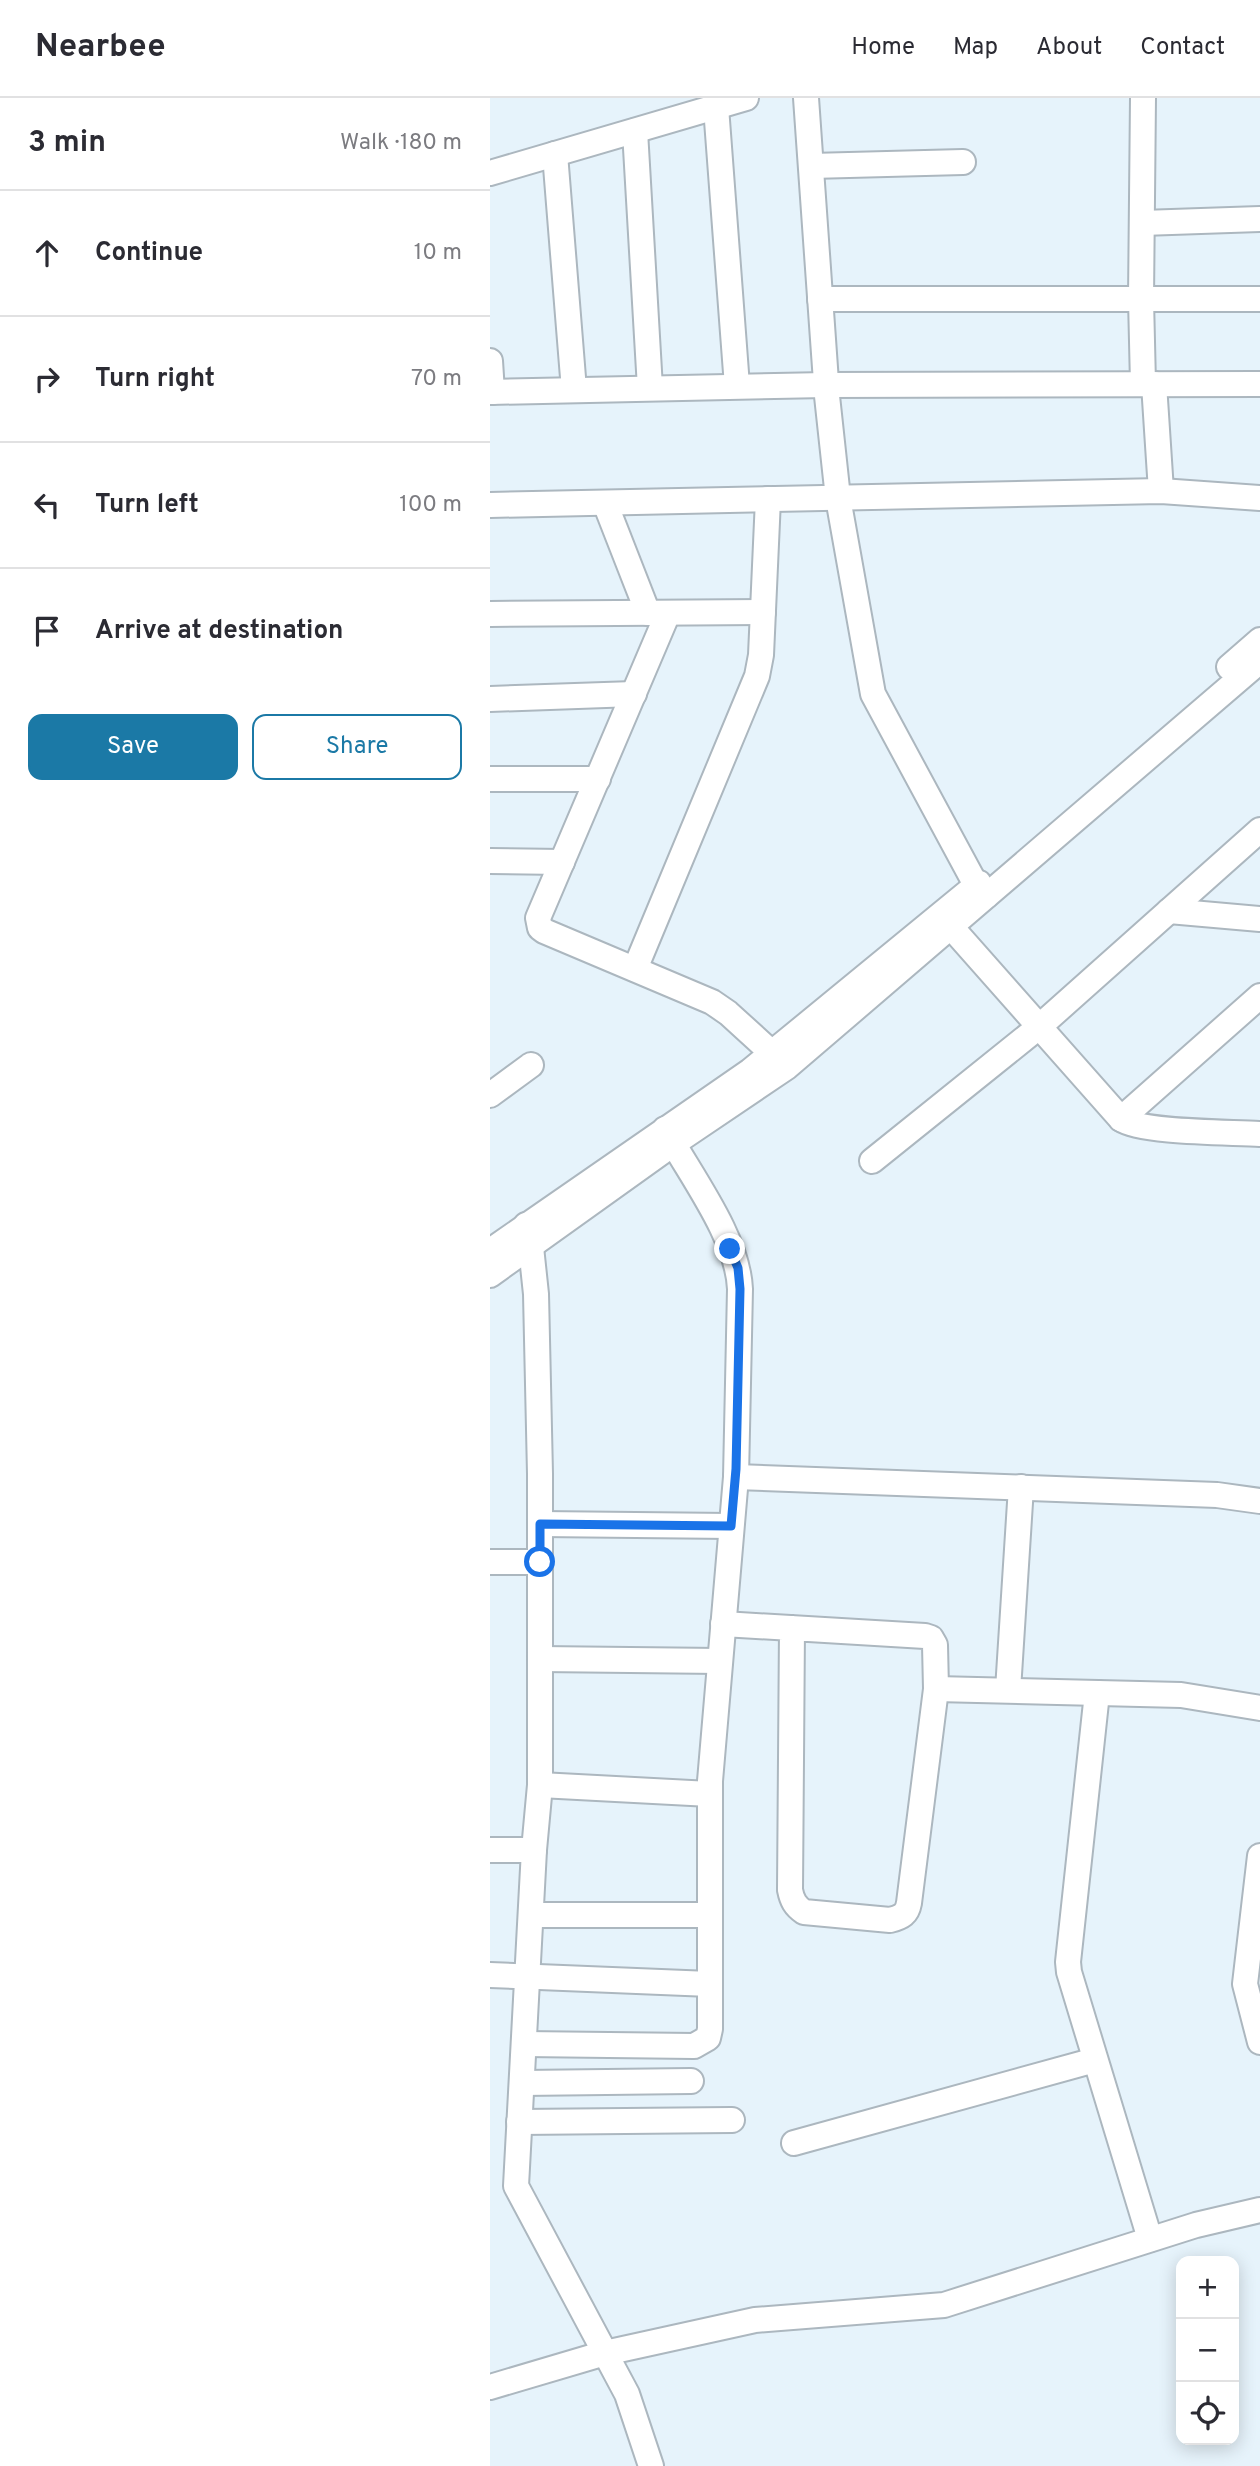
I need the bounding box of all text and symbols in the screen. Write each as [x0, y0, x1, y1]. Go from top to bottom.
text: Nearbee [35, 27, 166, 69]
text: Home [851, 33, 915, 63]
text: Map [953, 33, 998, 63]
text: About [1036, 33, 1102, 63]
text: Contact [1140, 33, 1225, 63]
text: 3 min [28, 125, 106, 162]
text: Walk · 180 m [340, 129, 462, 158]
icon: ahead [28, 234, 66, 272]
text: Continue [95, 237, 203, 270]
text: 10 m [414, 239, 462, 268]
icon: right [28, 360, 66, 398]
text: Turn right [95, 363, 215, 396]
text: 70 m [411, 365, 462, 394]
icon: left [28, 486, 66, 524]
text: Turn left [95, 489, 199, 522]
text: 100 m [399, 491, 462, 520]
icon: arrive [28, 612, 66, 650]
text: Arrive at destination [95, 615, 343, 648]
button: Save [28, 714, 238, 780]
button: Share [252, 714, 462, 780]
route end [714, 1233, 745, 1264]
route start [524, 1546, 555, 1577]
map controls [1176, 2256, 1239, 2445]
button: + [1176, 2256, 1239, 2319]
button: − [1176, 2319, 1239, 2382]
button: locate [1176, 2382, 1239, 2445]

